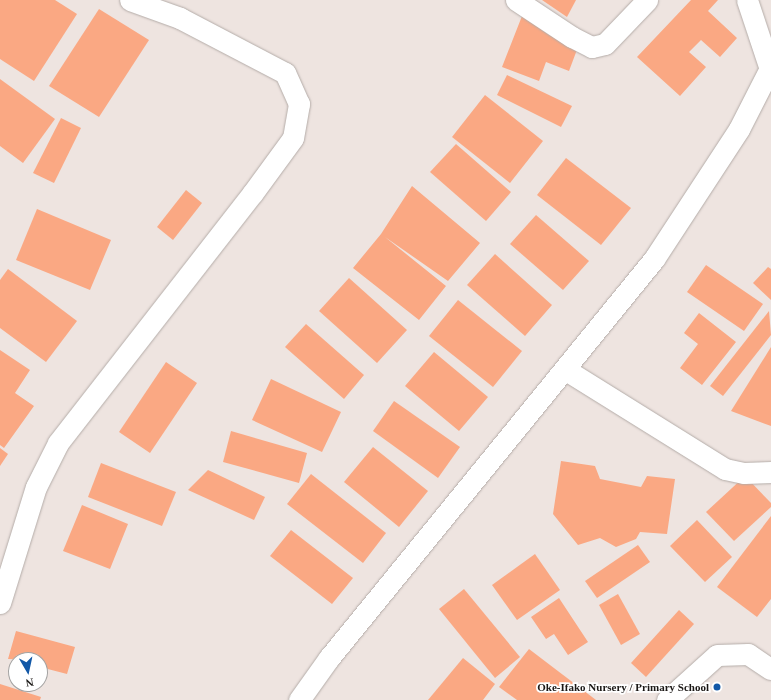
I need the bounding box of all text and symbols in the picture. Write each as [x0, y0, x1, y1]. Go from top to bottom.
north arrow [8, 652, 48, 692]
text: N [25, 676, 35, 689]
place label: Oke-Ifako Nursery / Primary School [537, 680, 709, 694]
marker: Oke-Ifako Nursery / Primary School [712, 682, 722, 692]

